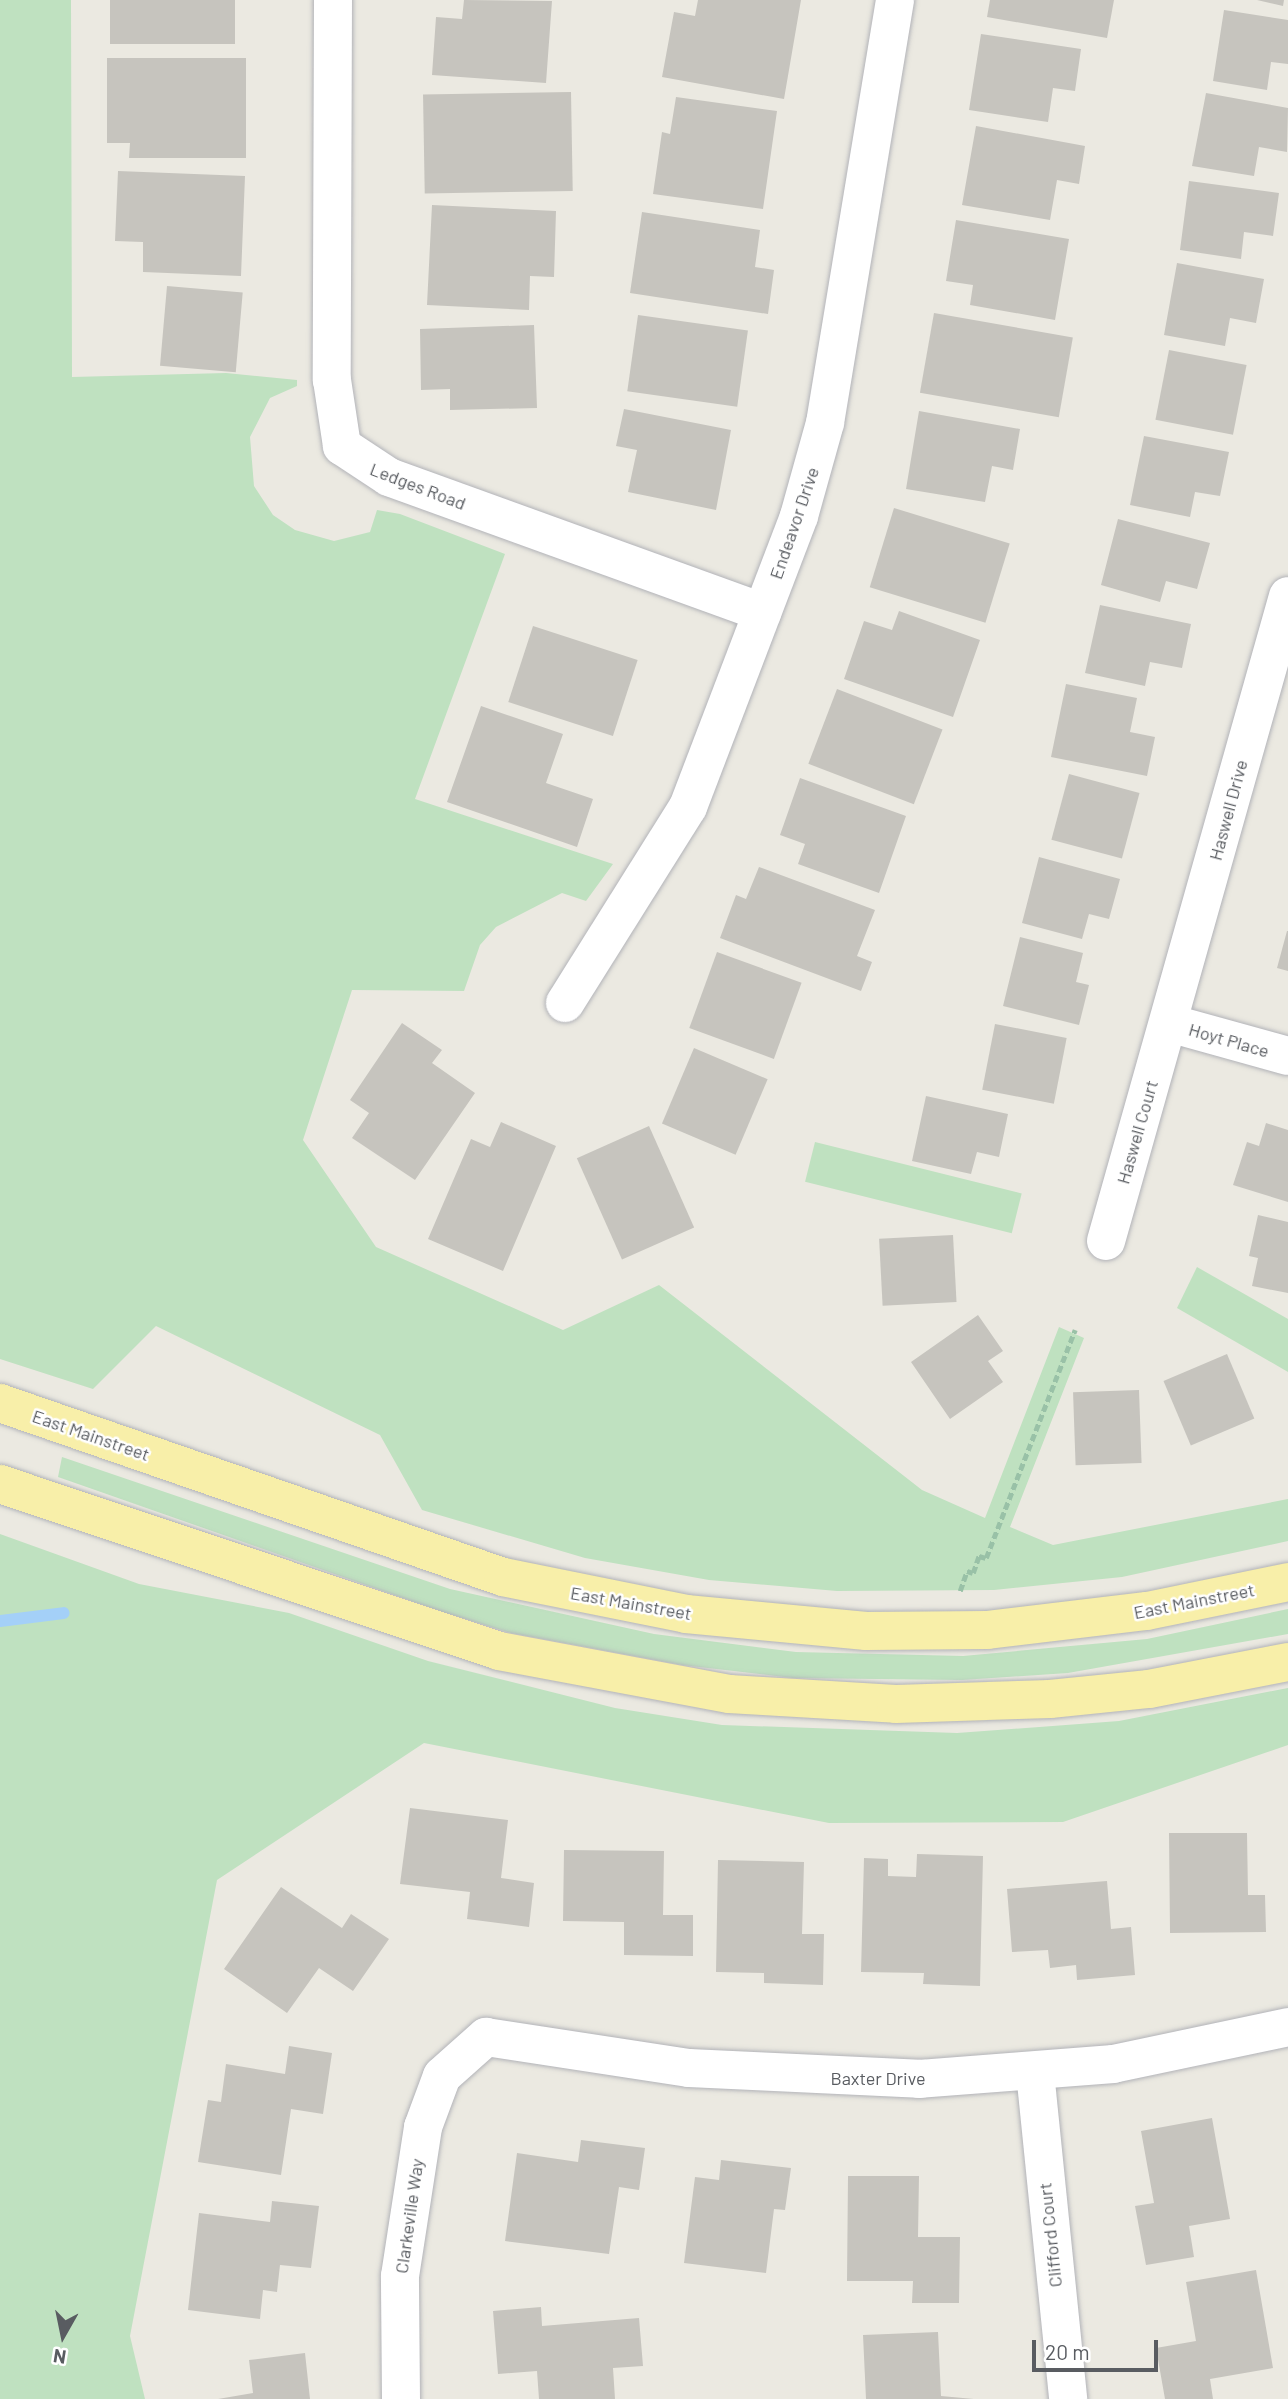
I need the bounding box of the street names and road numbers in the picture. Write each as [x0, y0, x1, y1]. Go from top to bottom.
street label: Ledges Road [367, 458, 469, 514]
street label: Endeavor Drive [765, 464, 823, 582]
street label: Haswell Drive [1204, 757, 1252, 863]
street label: Hoyt Place [1186, 1018, 1272, 1062]
street label: Haswell Court [1112, 1078, 1162, 1186]
street label: East Mainstreet [30, 1405, 152, 1465]
street label: East Mainstreet [1132, 1579, 1256, 1623]
street label: East Mainstreet [569, 1582, 693, 1624]
street label: Baxter Drive [830, 2067, 926, 2089]
street label: Clarkeville Way [390, 2157, 428, 2275]
street label: Clifford Court [1034, 2182, 1066, 2288]

